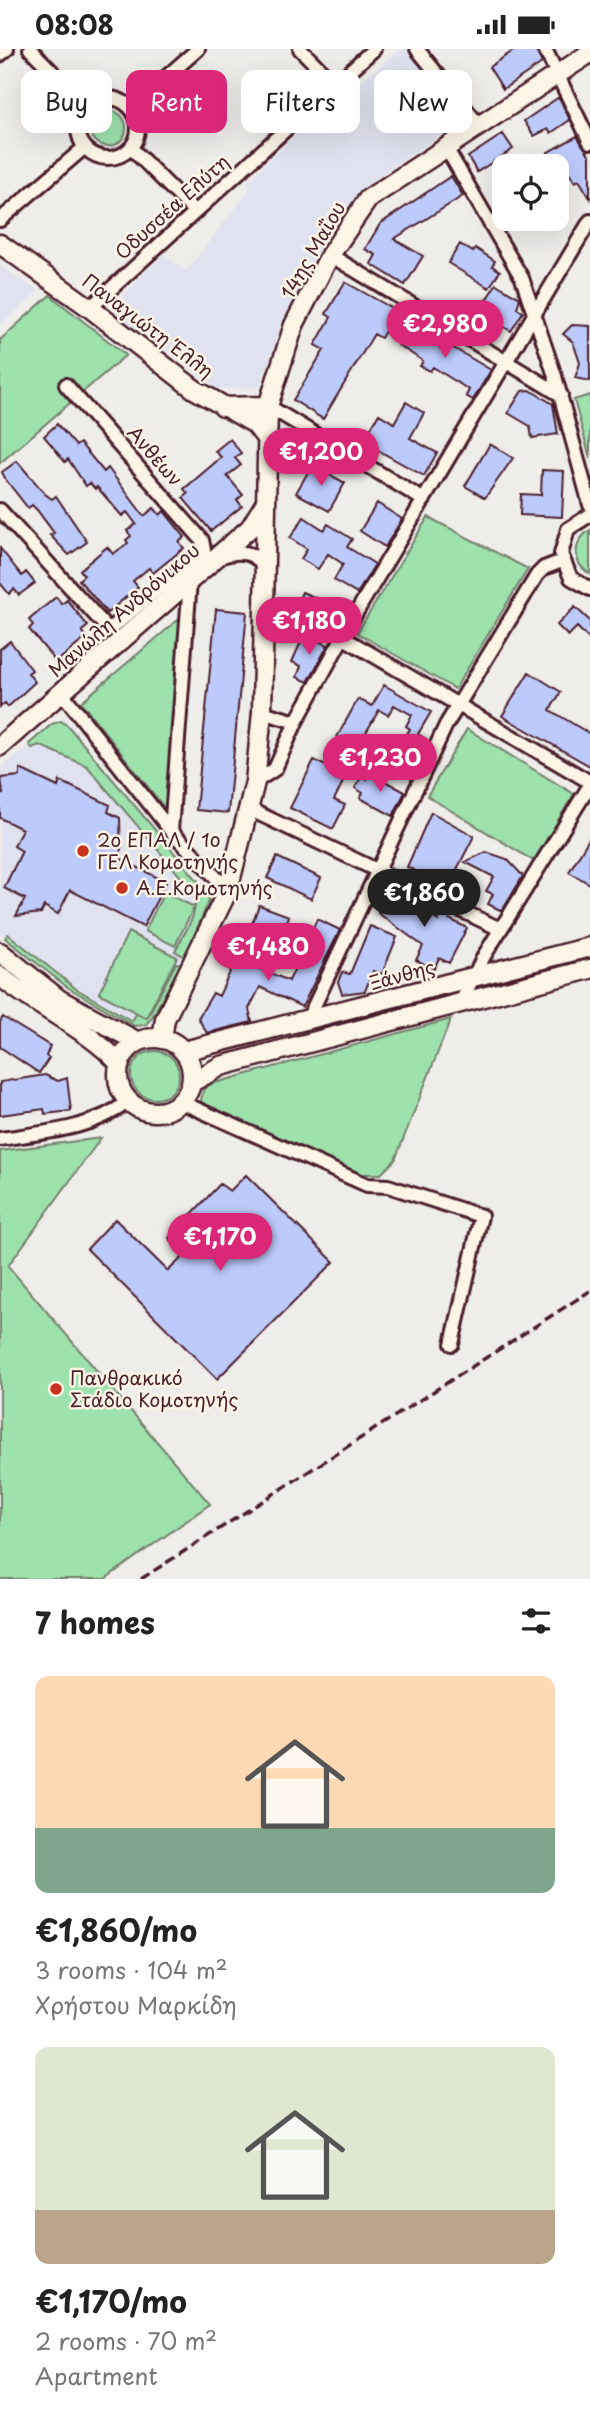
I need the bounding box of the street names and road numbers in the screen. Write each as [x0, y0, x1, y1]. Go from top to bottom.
street label: Οδυσσέα Ελύτη [108, 147, 235, 265]
street label: 14ης Μαΐου [273, 196, 351, 303]
street label: Παναγιώτη Έλλη [77, 267, 220, 384]
street label: Ανθέων [122, 419, 190, 492]
street label: Μανώλη Ανδρόνικου [42, 536, 205, 683]
street label: Ξάνθης [366, 952, 437, 996]

